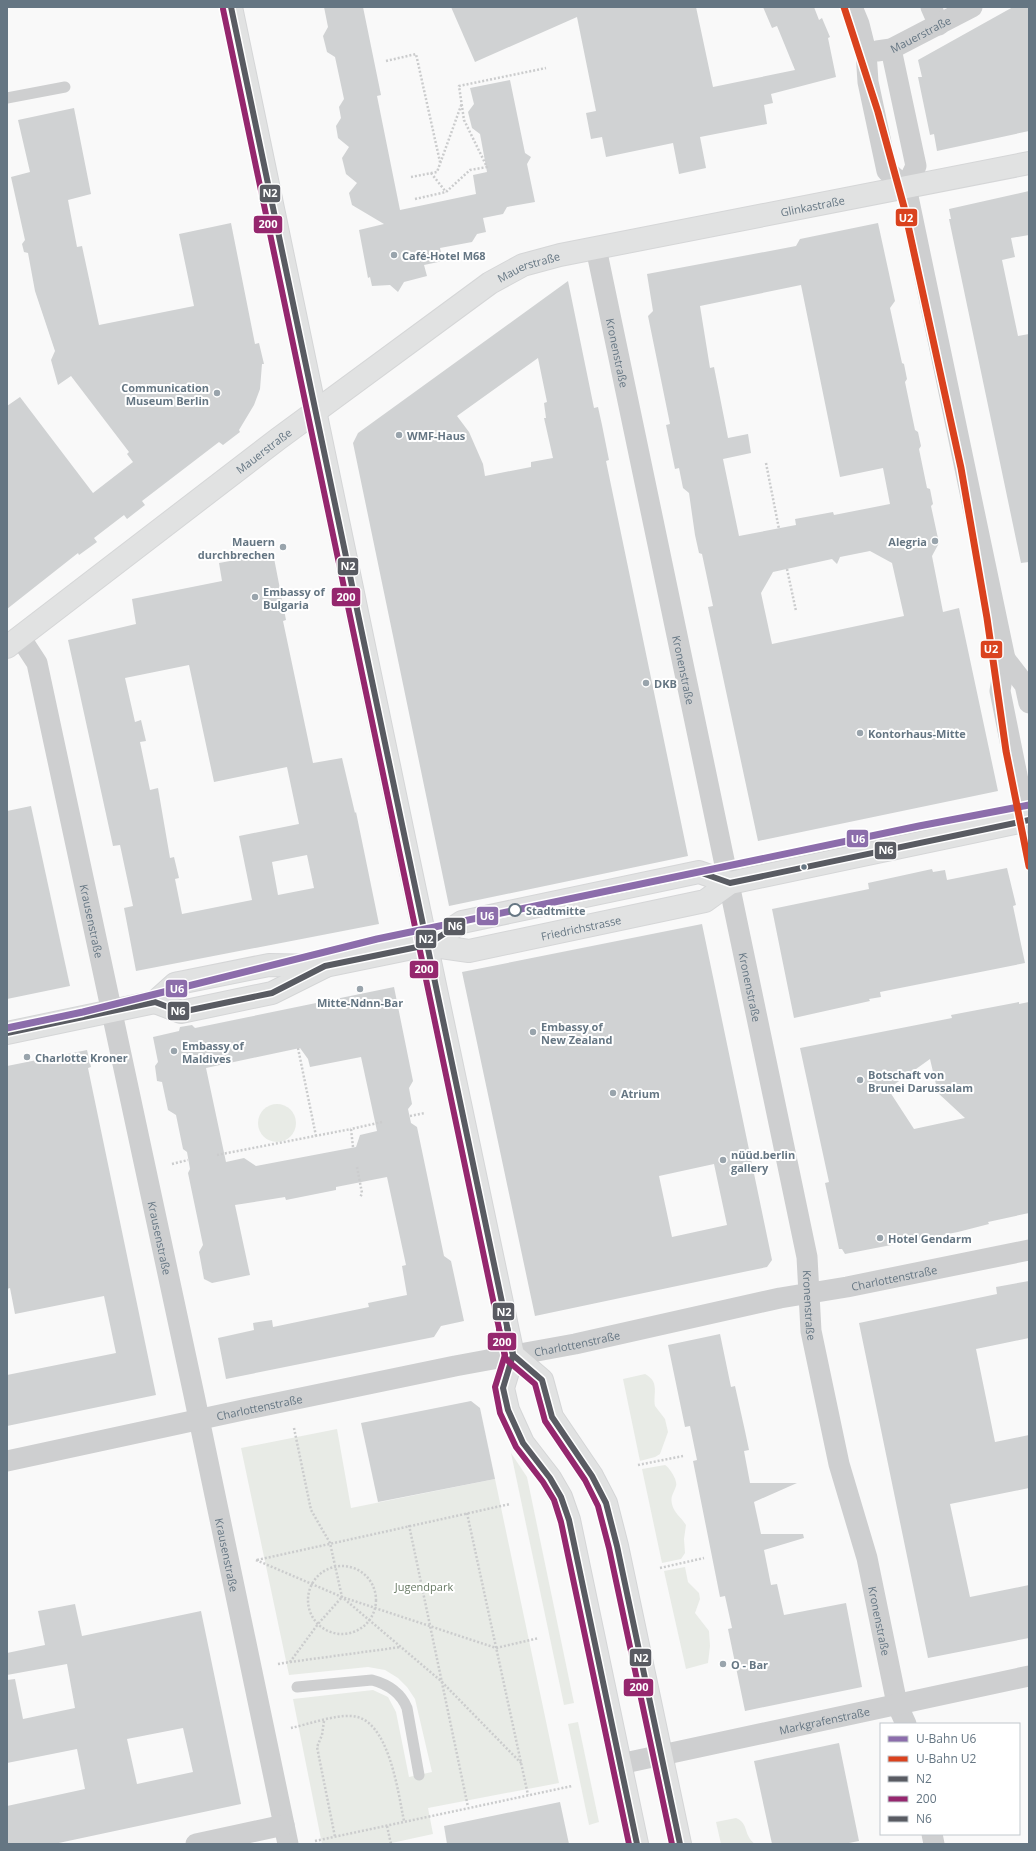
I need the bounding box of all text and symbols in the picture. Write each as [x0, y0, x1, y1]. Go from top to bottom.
street label: Mauerstraße [887, 12, 953, 56]
line badge: N2 [259, 184, 281, 203]
text: N2 [262, 185, 278, 200]
street label: Glinkastraße [779, 192, 846, 219]
line badge: U2 [895, 208, 918, 227]
text: U2 [899, 210, 913, 225]
line badge: 200 [253, 215, 283, 234]
text: 200 [259, 216, 277, 231]
place label: Café-Hotel M68 [402, 248, 486, 263]
street label: Mauerstraße [494, 248, 561, 285]
marker: Café-Hotel M68 [389, 250, 399, 260]
street label: Kronenstraße [603, 317, 632, 389]
place label: Communication Museum Berlin [121, 380, 209, 408]
marker: Communication Museum Berlin [212, 388, 222, 398]
street label: Mauerstraße [232, 424, 294, 476]
place label: WMF-Haus [407, 428, 466, 443]
marker: WMF-Haus [394, 430, 404, 440]
place label: Mauern durchbrechen [198, 534, 275, 562]
place label: Alegria [888, 534, 927, 549]
marker: Alegria [930, 536, 940, 546]
marker: Mauern durchbrechen [278, 542, 288, 552]
line badge: N2 [337, 557, 359, 576]
text: N2 [340, 558, 356, 573]
place label: Embassy of Bulgaria [263, 584, 325, 612]
line badge: 200 [331, 587, 361, 607]
text: 200 [337, 589, 355, 604]
marker: Embassy of Bulgaria [250, 592, 260, 602]
street label: Kronenstraße [670, 634, 699, 706]
line badge: U2 [980, 640, 1003, 659]
text: U2 [984, 641, 998, 656]
place label: DKB [654, 676, 677, 691]
marker: DKB [641, 678, 651, 688]
place label: Kontorhaus-Mitte [868, 726, 966, 741]
marker: Kontorhaus-Mitte [855, 728, 865, 738]
line badge: U6 [846, 829, 869, 848]
text: U6 [851, 831, 865, 846]
line badge: N6 [874, 841, 897, 860]
text: N6 [878, 842, 894, 857]
unlabelled marker [799, 862, 809, 872]
street label: Krausenstraße [77, 883, 108, 959]
marker: Stadtmitte [508, 903, 522, 917]
place label: Stadtmitte [526, 903, 586, 918]
line badge: U6 [476, 906, 499, 926]
text: U6 [480, 908, 494, 923]
street label: Friedrichstrasse [539, 911, 622, 943]
line badge: N6 [443, 917, 466, 936]
text: N6 [447, 918, 463, 933]
line badge: N2 [415, 929, 437, 949]
text: N2 [418, 931, 434, 946]
street label: Kronenstraße [736, 951, 765, 1023]
line badge: 200 [409, 960, 439, 979]
text: 200 [415, 961, 433, 976]
line badge: U6 [165, 979, 188, 998]
text: U6 [170, 981, 184, 996]
marker: Mitte-Ndnn-Bar [355, 984, 365, 994]
place label: Mitte-Ndnn-Bar [317, 995, 403, 1010]
line badge: N6 [167, 1001, 190, 1021]
text: N6 [170, 1003, 186, 1018]
place label: Embassy of New Zealand [541, 1019, 612, 1047]
marker: Embassy of New Zealand [528, 1027, 538, 1037]
place label: Embassy of Maldives [182, 1038, 244, 1066]
marker: Embassy of Maldives [169, 1046, 179, 1056]
place label: Charlotte Kroner [35, 1050, 128, 1065]
marker: Charlotte Kroner [22, 1052, 32, 1062]
place label: Botschaft von Brunei Darussalam [868, 1067, 973, 1095]
marker: Botschaft von Brunei Darussalam [855, 1075, 865, 1085]
place label: Atrium [621, 1086, 660, 1101]
marker: Atrium [608, 1088, 618, 1098]
place label: nüüd.berlin gallery [731, 1147, 795, 1175]
marker: nüüd.berlin gallery [718, 1155, 728, 1165]
street label: Krausenstraße [145, 1200, 176, 1276]
place label: Hotel Gendarm [888, 1231, 972, 1246]
marker: Hotel Gendarm [875, 1233, 885, 1243]
street label: Charlottenstraße [850, 1261, 938, 1293]
street label: Kronenstraße [800, 1270, 820, 1342]
line badge: N2 [492, 1302, 515, 1321]
text: N2 [496, 1304, 512, 1319]
street label: Charlottenstraße [533, 1327, 621, 1359]
line badge: 200 [487, 1332, 517, 1351]
text: 200 [493, 1334, 511, 1349]
street label: Charlottenstraße [215, 1390, 303, 1423]
street label: Krausenstraße [212, 1517, 243, 1593]
park label: Jugendpark [394, 1579, 453, 1594]
street label: Kronenstraße [865, 1585, 894, 1657]
line badge: N2 [629, 1648, 652, 1667]
text: N2 [633, 1650, 649, 1665]
place label: O - Bar [731, 1657, 768, 1672]
marker: O - Bar [718, 1659, 728, 1669]
line badge: 200 [623, 1678, 654, 1697]
text: 200 [630, 1679, 648, 1694]
street label: Markgrafenstraße [778, 1703, 871, 1737]
legend [880, 1723, 1020, 1835]
text: U-Bahn U6 [916, 1730, 977, 1747]
text: U-Bahn U2 [916, 1750, 977, 1767]
text: N2 [916, 1770, 932, 1787]
text: 200 [916, 1790, 937, 1807]
text: N6 [916, 1810, 932, 1827]

